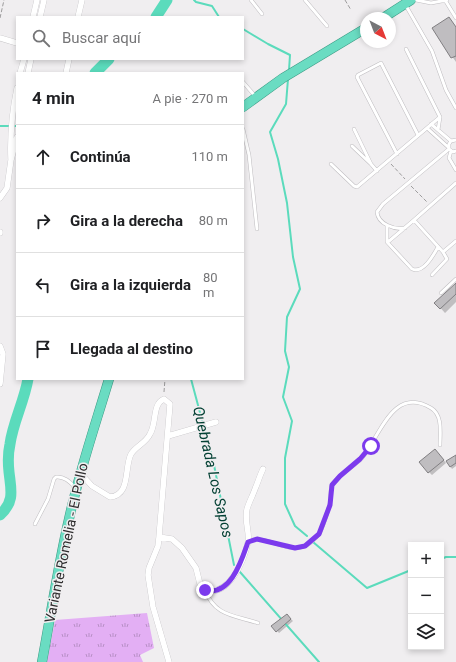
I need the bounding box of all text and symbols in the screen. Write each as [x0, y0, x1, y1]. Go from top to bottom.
north arrow [360, 12, 396, 48]
search box [16, 16, 244, 60]
icon: search [30, 27, 52, 49]
text: Buscar aquí [62, 29, 141, 47]
text: 4 min [32, 88, 75, 108]
text: A pie · 270 m [153, 91, 228, 106]
icon: ahead [32, 146, 54, 168]
text: Continúa [70, 148, 131, 166]
text: 110 m [191, 149, 228, 164]
icon: right [32, 210, 54, 232]
text: Gira a la derecha [70, 212, 183, 230]
text: 80 m [199, 213, 228, 228]
text: 80 m [203, 270, 218, 300]
icon: left [32, 274, 54, 296]
text: Gira a la izquierda [70, 276, 191, 294]
icon: arrive [32, 338, 54, 360]
text: Llegada al destino [70, 340, 193, 358]
water label: Quebrada Los Sapos [189, 405, 237, 539]
route start [362, 437, 380, 455]
street label: Variante Romelia - El Pollo [41, 462, 91, 624]
map controls [408, 542, 444, 650]
button: + [408, 542, 444, 578]
button: − [408, 578, 444, 614]
route end [196, 581, 214, 599]
button: layers [408, 614, 444, 650]

